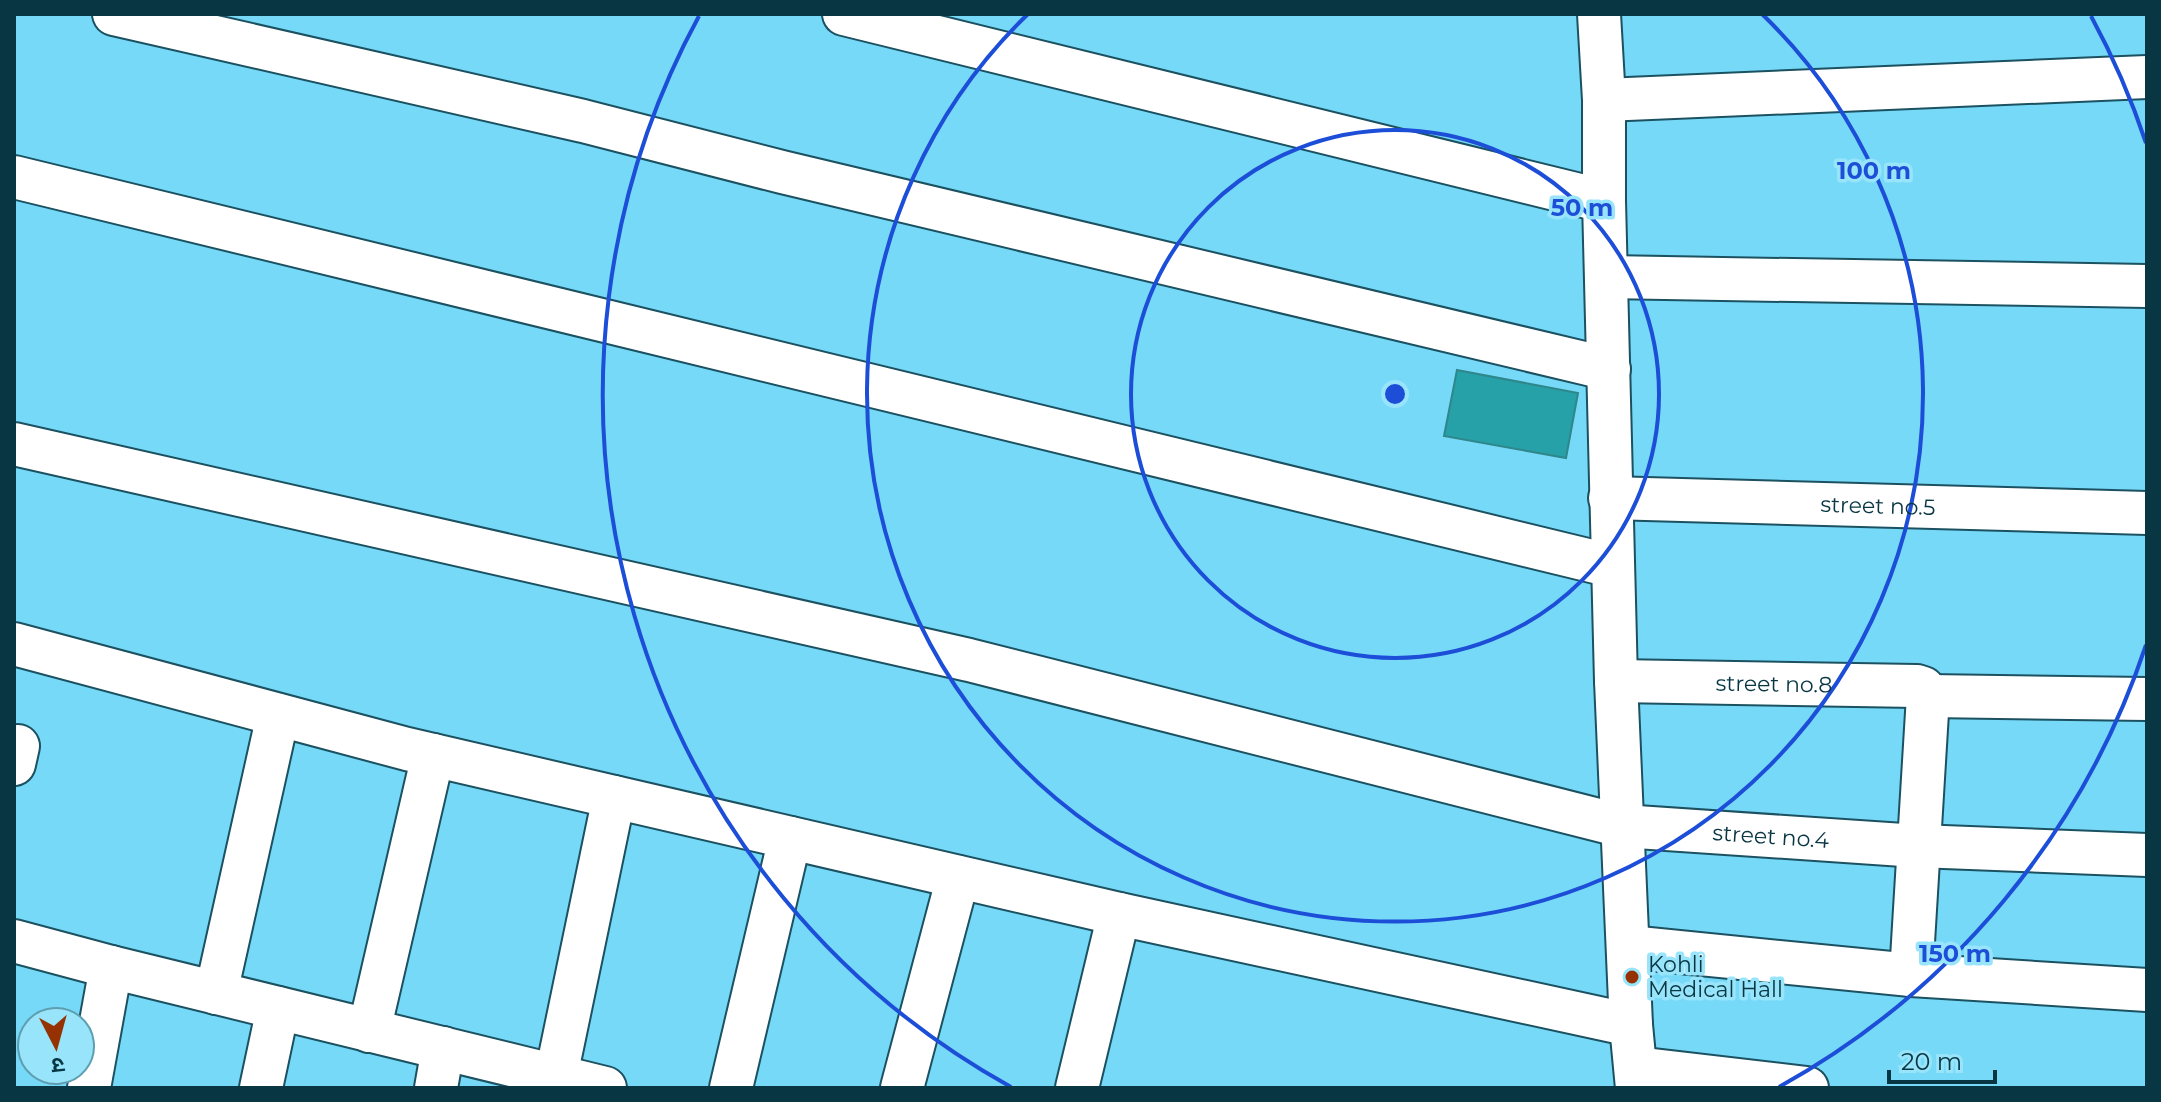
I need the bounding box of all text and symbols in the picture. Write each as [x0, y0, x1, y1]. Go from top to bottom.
text: 100 m [1837, 156, 1911, 185]
text: 50 m [1551, 193, 1613, 222]
centre of rings [1381, 380, 1409, 408]
street label: street no.5 [1820, 491, 1936, 521]
street label: street no.8 [1715, 670, 1833, 699]
street label: street no.4 [1712, 819, 1830, 854]
text: 150 m [1919, 939, 1991, 968]
place label: Kohli Medical Hall [1648, 951, 1783, 1003]
marker: Kohli Medical Hall [1623, 968, 1641, 986]
north arrow [16, 1006, 96, 1086]
scale bar [1889, 1034, 1995, 1084]
text: 20 m [1901, 1047, 1962, 1076]
text: उ [49, 1051, 66, 1080]

